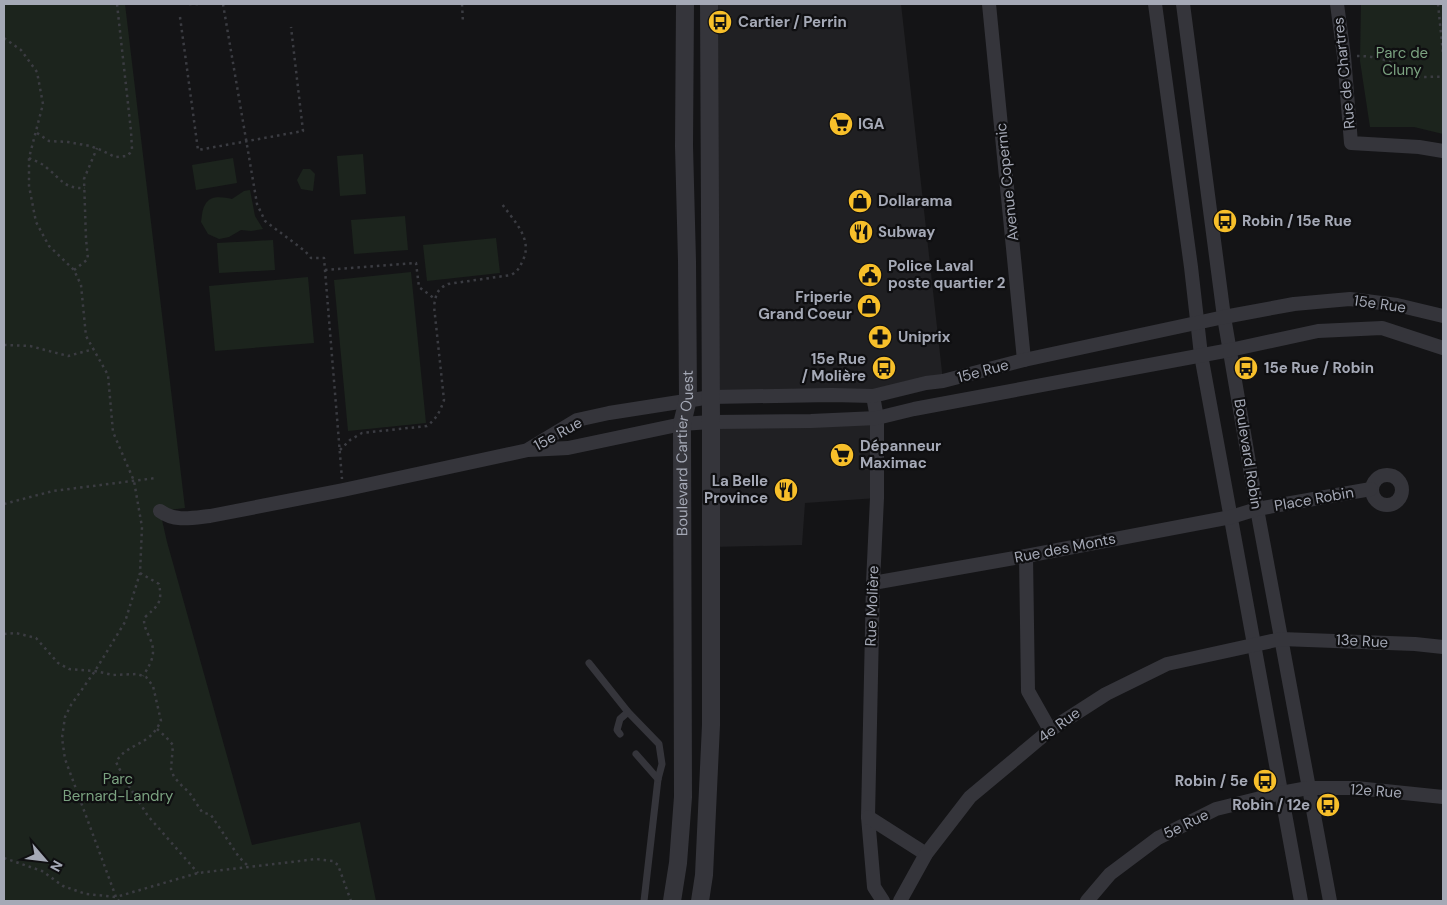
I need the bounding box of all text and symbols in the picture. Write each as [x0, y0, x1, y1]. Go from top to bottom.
bus stop icon: Cartier / Perrin [707, 9, 733, 35]
place label: Cartier / Perrin [738, 12, 847, 32]
street label: Rue de Chartres [1328, 16, 1360, 130]
park label: Parc de Cluny [1376, 43, 1428, 80]
supermarket icon: IGA [828, 111, 854, 137]
place label: IGA [858, 114, 885, 134]
street label: Avenue Copernic [991, 122, 1023, 242]
shop icon: Dollarama [847, 188, 873, 214]
place label: Dollarama [878, 191, 952, 211]
bus stop icon: Robin / 15e Rue [1212, 208, 1238, 234]
place label: Robin / 15e Rue [1242, 211, 1352, 231]
restaurant icon: Subway [848, 219, 874, 245]
place label: Subway [878, 222, 935, 242]
place label: Police Laval poste quartier 2 [888, 256, 1006, 293]
public building icon: Police Laval poste quartier 2 [857, 262, 883, 288]
place label: Friperie Grand Coeur [758, 287, 852, 324]
street label: 15e Rue [1353, 290, 1407, 318]
shop icon: Friperie Grand Coeur [856, 293, 882, 319]
pharmacy icon: Uniprix [867, 324, 893, 350]
place label: Uniprix [898, 327, 951, 347]
place label: 15e Rue / Molière [801, 349, 866, 386]
bus stop icon: 15e Rue / Molière [871, 355, 897, 381]
street label: 15e Rue [955, 355, 1011, 387]
bus stop icon: 15e Rue / Robin [1233, 355, 1259, 381]
place label: 15e Rue / Robin [1264, 358, 1374, 378]
street label: Boulevard Cartier Ouest [672, 370, 698, 536]
street label: Boulevard Robin [1229, 397, 1267, 511]
street label: 15e Rue [530, 413, 586, 455]
place label: Dépanneur Maximac [860, 436, 941, 473]
supermarket icon: Dépanneur Maximac [829, 442, 855, 468]
place label: La Belle Province [704, 471, 768, 508]
restaurant icon: La Belle Province [773, 477, 799, 503]
street label: Place Robin [1273, 482, 1355, 516]
street label: Rue des Monts [1013, 528, 1117, 568]
street label: Rue Molière [861, 565, 883, 647]
street label: 13e Rue [1335, 630, 1389, 652]
street label: 4e Rue [1034, 703, 1084, 747]
bus stop icon: Robin / 5e [1252, 768, 1278, 794]
park label: Parc Bernard-Landry [63, 769, 174, 806]
place label: Robin / 5e [1175, 771, 1248, 791]
street label: 12e Rue [1350, 779, 1402, 803]
bus stop icon: Robin / 12e [1315, 792, 1341, 818]
place label: Robin / 12e [1232, 795, 1310, 815]
street label: 5e Rue [1160, 805, 1212, 843]
north arrow [20, 835, 70, 885]
text: N [46, 857, 67, 875]

